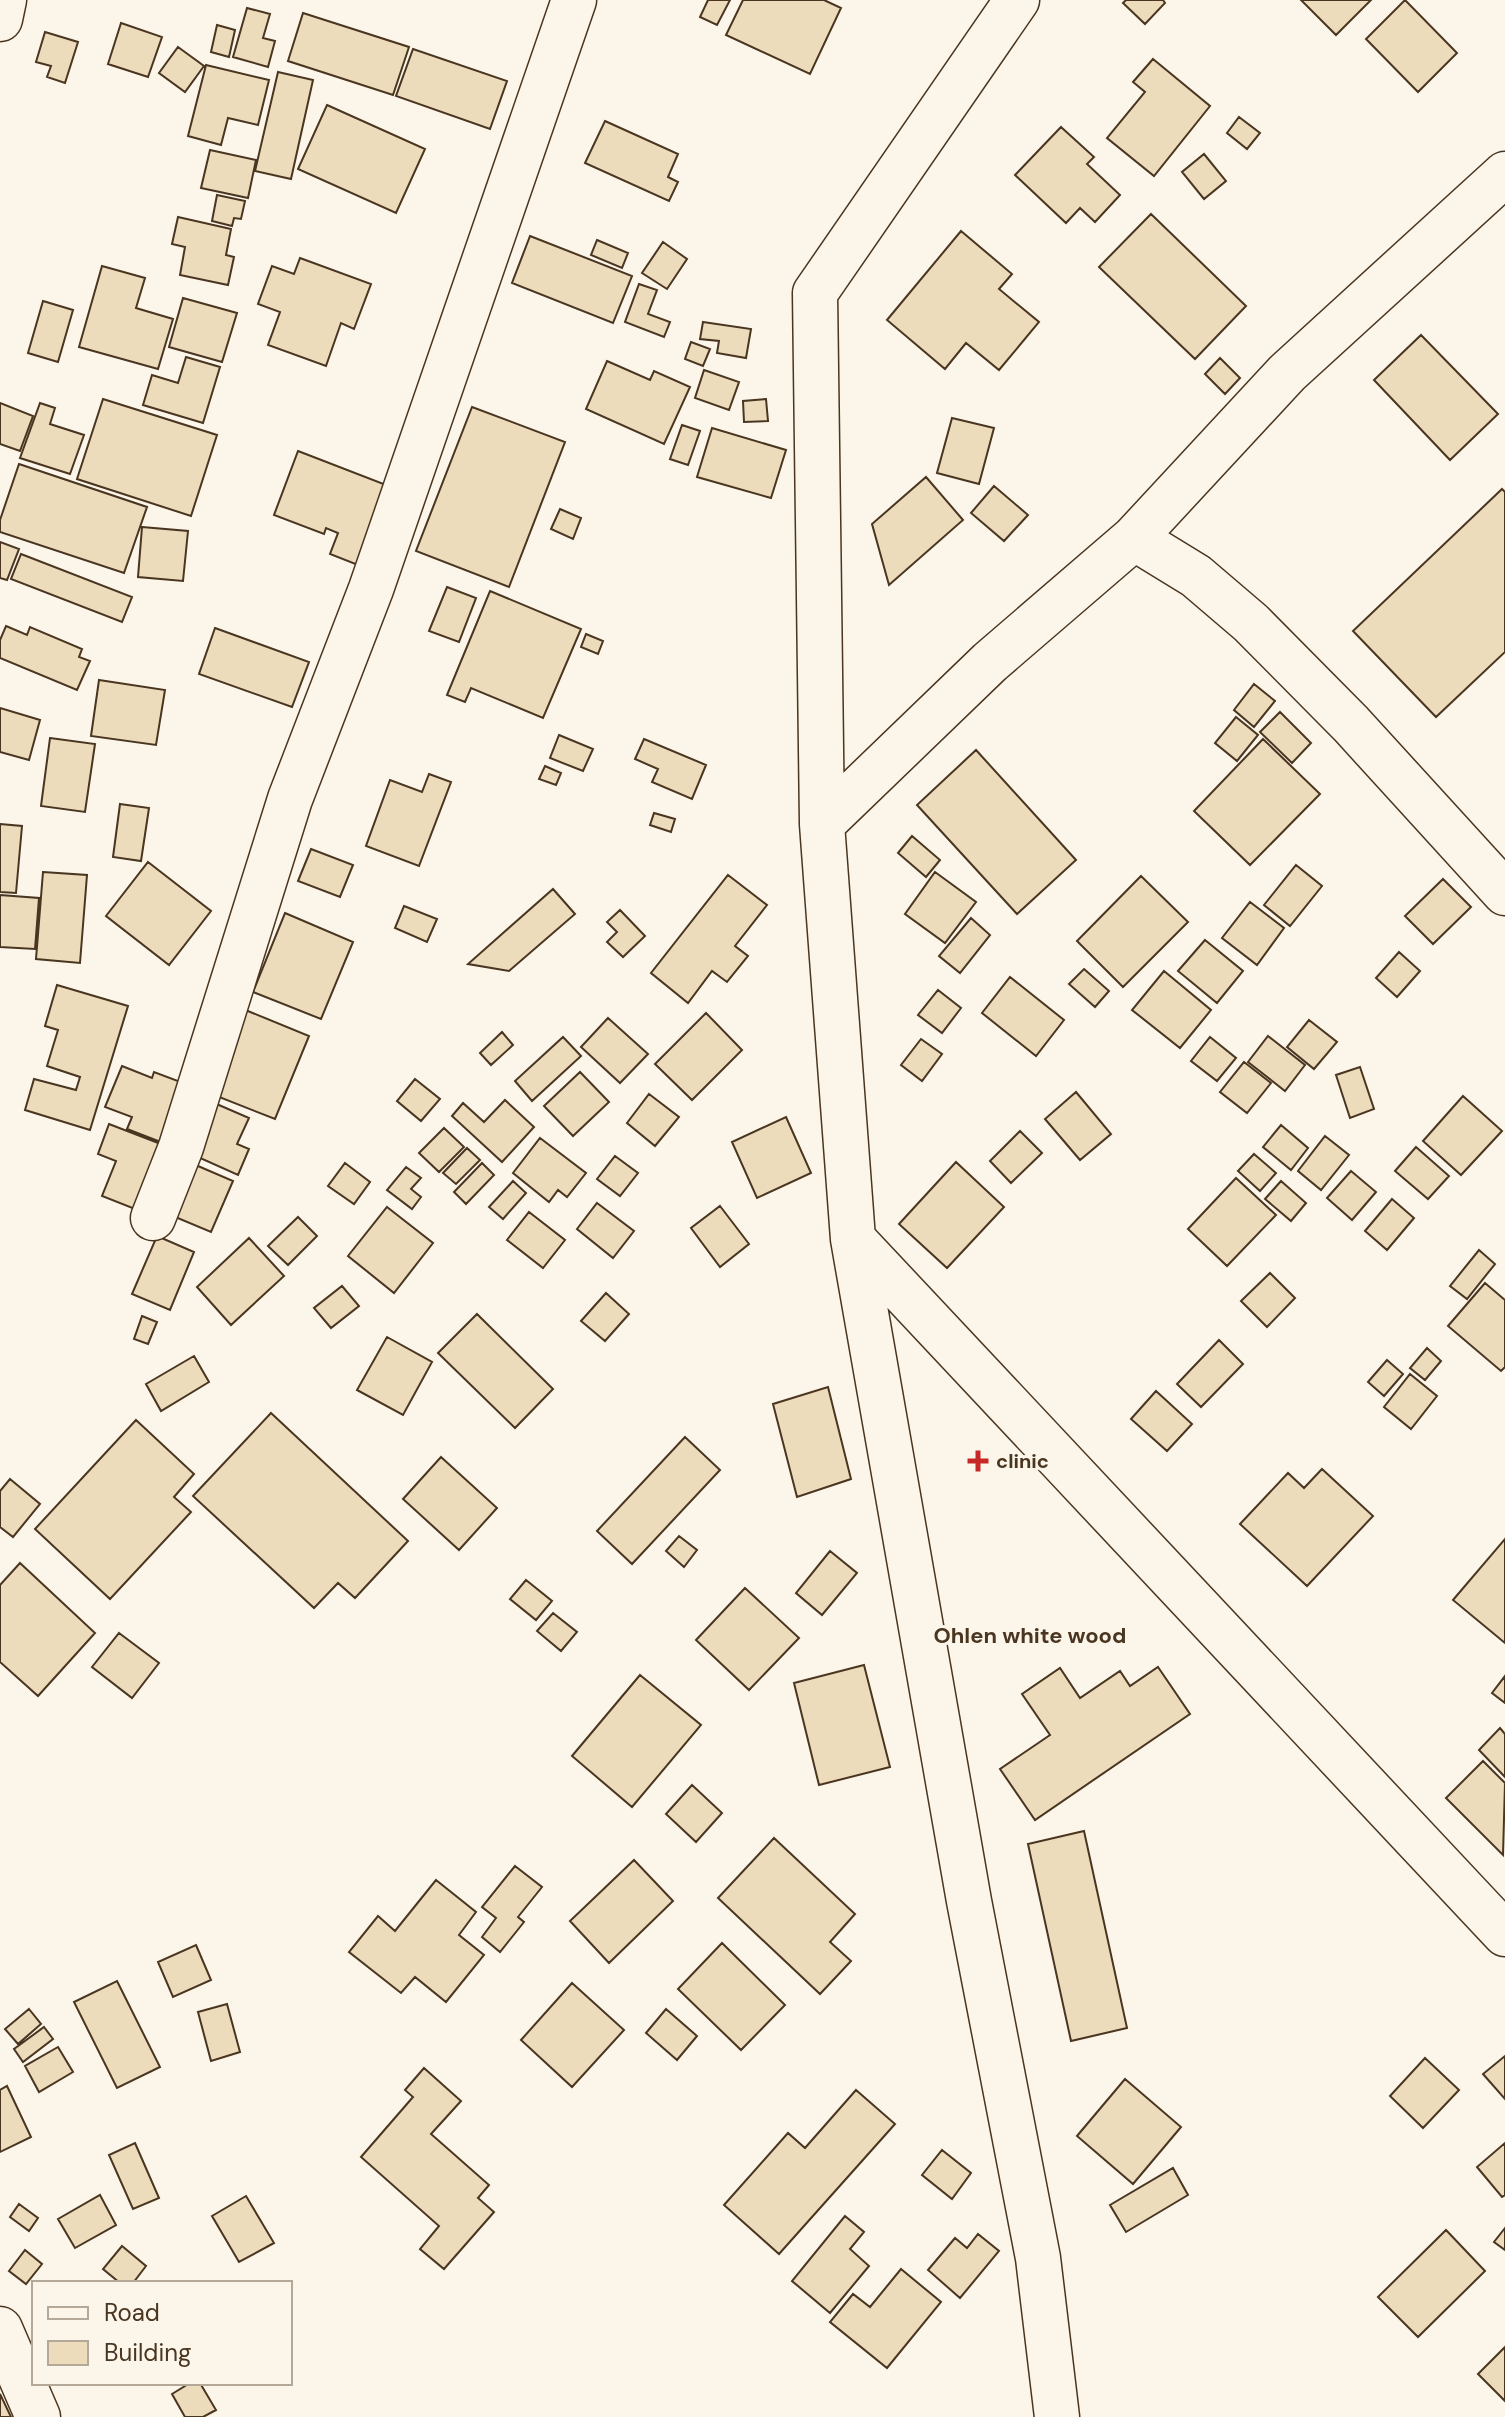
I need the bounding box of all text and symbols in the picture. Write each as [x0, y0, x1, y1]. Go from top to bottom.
place label: clinic [996, 1448, 1049, 1474]
marker: clinic [967, 1450, 989, 1472]
district label: Ohlen white wood [934, 1621, 1126, 1650]
legend [32, 2281, 292, 2385]
text: Road [104, 2297, 160, 2328]
text: Building [104, 2337, 191, 2368]

